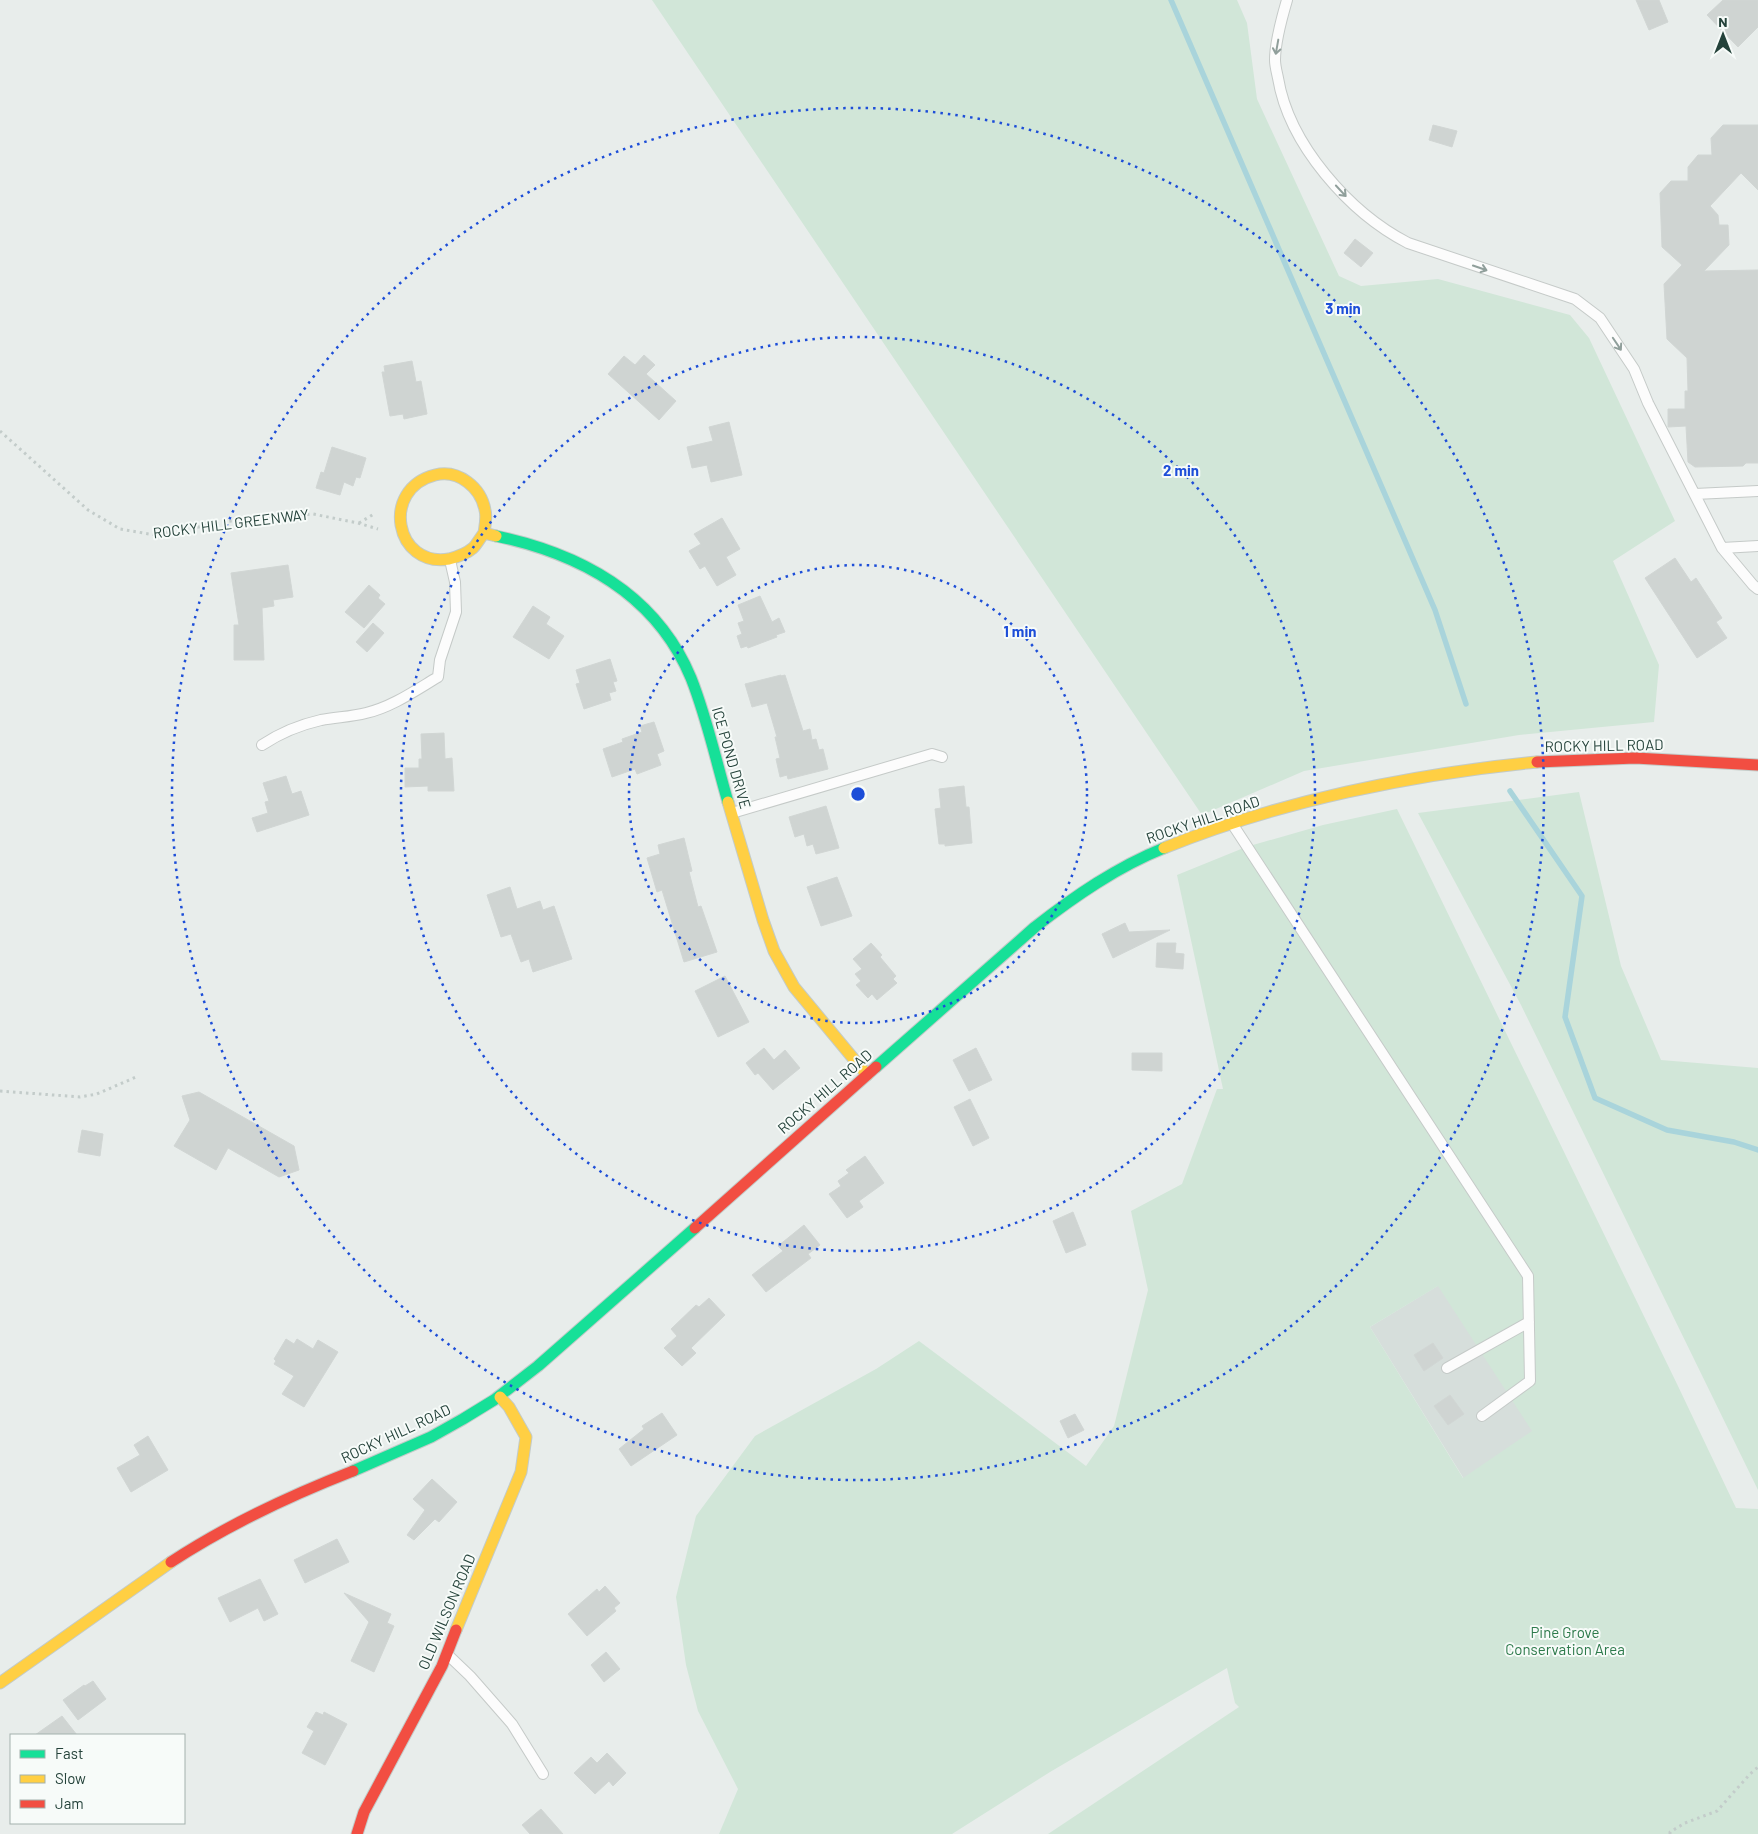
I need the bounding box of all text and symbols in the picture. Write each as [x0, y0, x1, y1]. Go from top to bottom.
north arrow [1698, 10, 1748, 60]
text: N [1718, 13, 1728, 30]
one-way arrow [1271, 39, 1281, 55]
one-way arrow [1335, 184, 1347, 197]
one-way arrow [1472, 263, 1488, 273]
text: 3 min [1325, 299, 1361, 317]
one-way arrow [1612, 337, 1622, 351]
text: 2 min [1163, 461, 1199, 479]
street label: ROCKY HILL GREENWAY [152, 505, 310, 542]
text: 1 min [1004, 622, 1036, 640]
street label: ICE POND DRIVE [709, 705, 755, 811]
street label: ROCKY HILL ROAD [1544, 735, 1664, 755]
centre of rings [849, 785, 867, 803]
street label: ROCKY HILL ROAD [1144, 791, 1262, 847]
street label: ROCKY HILL ROAD [774, 1045, 875, 1137]
street label: ROCKY HILL ROAD [338, 1400, 453, 1466]
street label: OLD WILSON ROAD [414, 1551, 479, 1672]
park label: Pine Grove Conservation Area [1505, 1623, 1625, 1658]
legend [10, 1734, 185, 1824]
text: Fast [55, 1744, 83, 1762]
text: Slow [55, 1769, 86, 1787]
text: Jam [55, 1794, 84, 1812]

